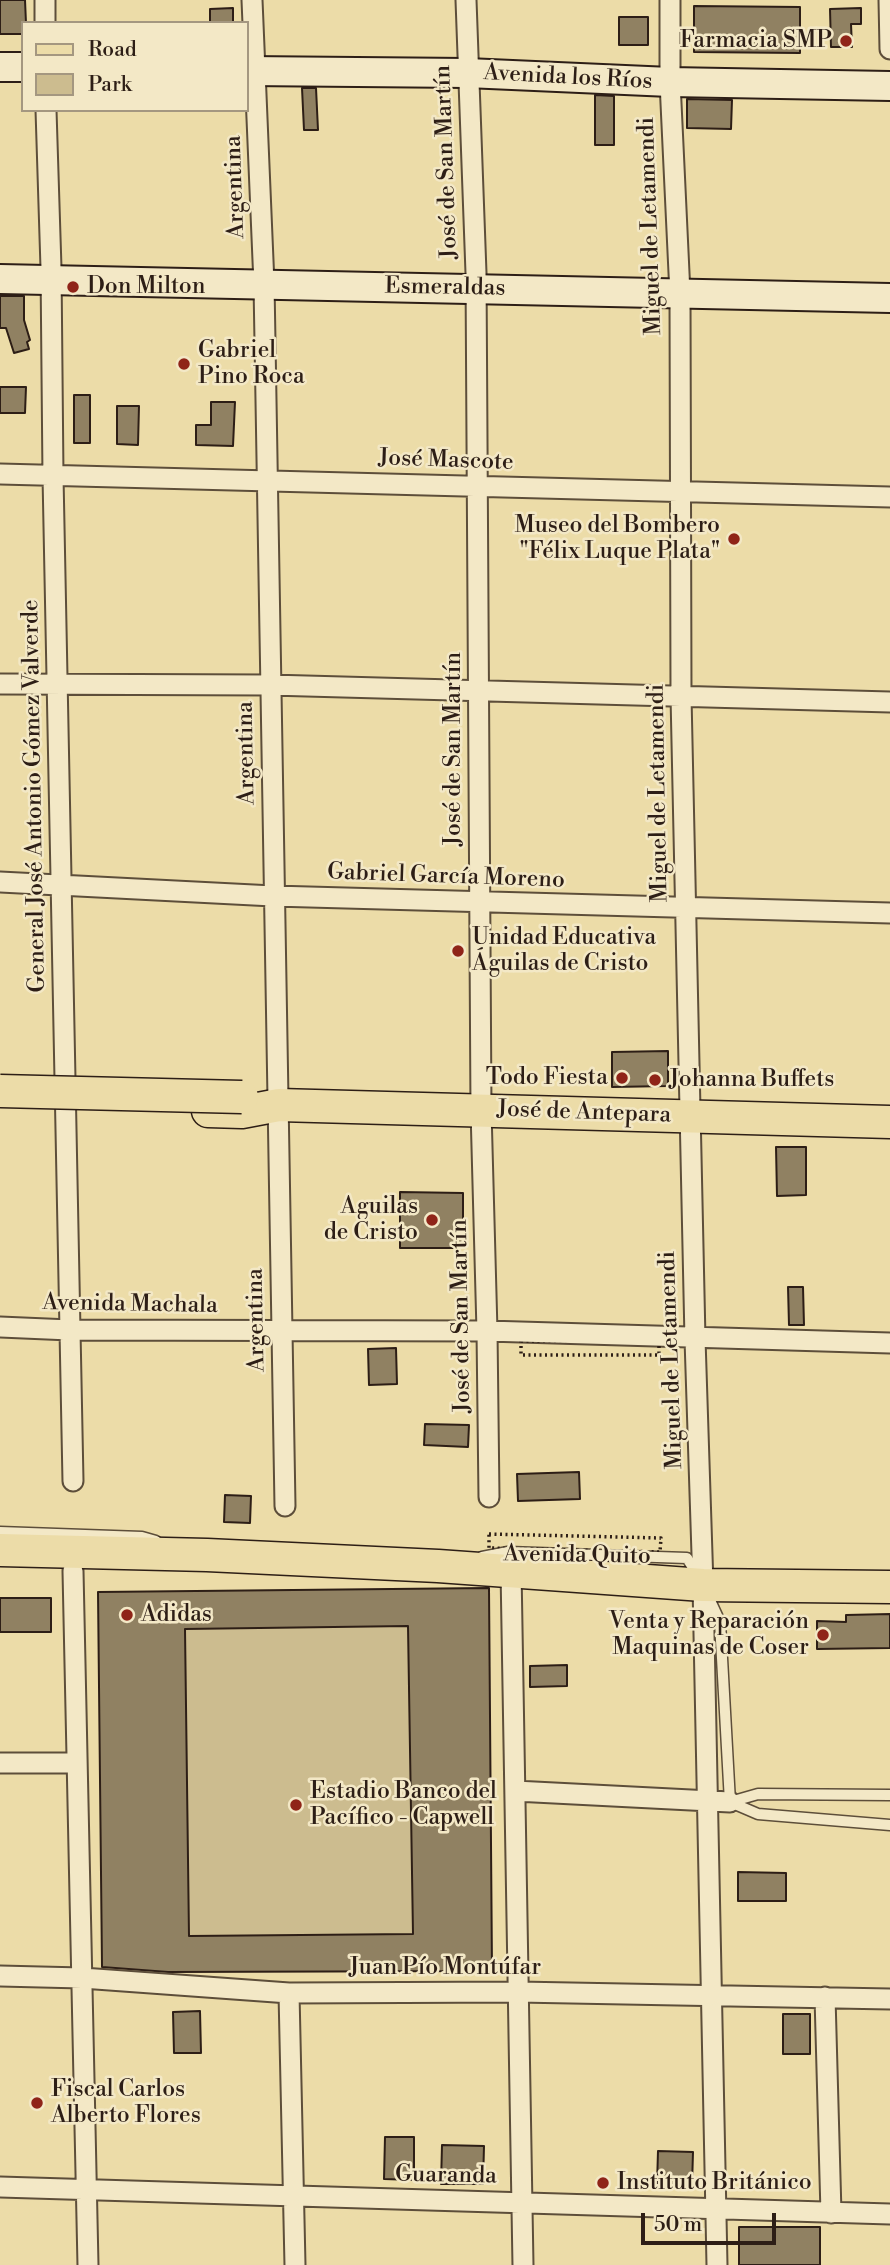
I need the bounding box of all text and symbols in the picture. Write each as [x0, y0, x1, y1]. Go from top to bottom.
legend [21, 21, 248, 112]
place label: Farmacia SMP [680, 27, 832, 55]
marker: Farmacia SMP [838, 33, 854, 49]
text: Road [88, 37, 137, 63]
street label: Avenida los Ríos [483, 60, 653, 96]
street label: José de San Martín [430, 65, 464, 259]
text: Park [88, 72, 132, 98]
street label: Miguel de Letamendi [633, 116, 669, 336]
street label: Argentina [220, 135, 252, 239]
place label: Don Milton [87, 273, 205, 301]
street label: Esmeraldas [384, 273, 506, 303]
marker: Don Milton [65, 279, 81, 295]
place label: Gabriel Pino Roca [198, 337, 305, 391]
marker: Gabriel Pino Roca [176, 356, 192, 372]
street label: José Mascote [378, 445, 514, 477]
place label: Museo del Bombero "Félix Luque Plata" [514, 512, 720, 566]
marker: Museo del Bombero "Félix Luque Plata" [726, 531, 742, 547]
street label: General José Antonio Gómez Valverde [18, 599, 52, 993]
street label: José de San Martín [440, 652, 468, 846]
street label: Miguel de Letamendi [643, 683, 675, 903]
street label: Argentina [232, 701, 262, 805]
street label: Gabriel García Moreno [327, 859, 565, 895]
place label: Unidad Educativa Águilas de Cristo [472, 924, 656, 978]
marker: Unidad Educativa Águilas de Cristo [450, 943, 466, 959]
place label: Todo Fiesta [486, 1064, 608, 1092]
place label: Johanna Buffets [669, 1066, 834, 1094]
marker: Todo Fiesta [614, 1070, 630, 1086]
marker: Johanna Buffets [647, 1072, 663, 1088]
street label: José de Antepara [497, 1096, 671, 1130]
place label: Aguilas de Cristo [324, 1193, 418, 1247]
marker: Aguilas de Cristo [424, 1212, 440, 1228]
street label: José de San Martín [447, 1219, 477, 1413]
street label: Miguel de Letamendi [654, 1250, 690, 1470]
street label: Argentina [242, 1268, 272, 1372]
street label: Avenida Machala [42, 1290, 218, 1320]
street label: Avenida Quito [503, 1541, 651, 1571]
place label: Adidas [141, 1601, 212, 1629]
marker: Adidas [119, 1607, 135, 1623]
place label: Venta y Reparación Maquinas de Coser [609, 1608, 809, 1662]
marker: Venta y Reparación Maquinas de Coser [815, 1627, 831, 1643]
place label: Estadio Banco del Pacífico - Capwell [310, 1778, 497, 1832]
marker: Estadio Banco del Pacífico - Capwell [288, 1797, 304, 1813]
street label: Juan Pío Montúfar [349, 1954, 541, 1982]
place label: Fiscal Carlos Alberto Flores [51, 2076, 201, 2130]
marker: Fiscal Carlos Alberto Flores [29, 2095, 45, 2111]
street label: Guaranda [395, 2161, 497, 2191]
place label: Instituto Británico [617, 2169, 812, 2197]
marker: Instituto Británico [595, 2175, 611, 2191]
scale bar [645, 2198, 780, 2242]
text: 50 m [654, 2212, 702, 2238]

